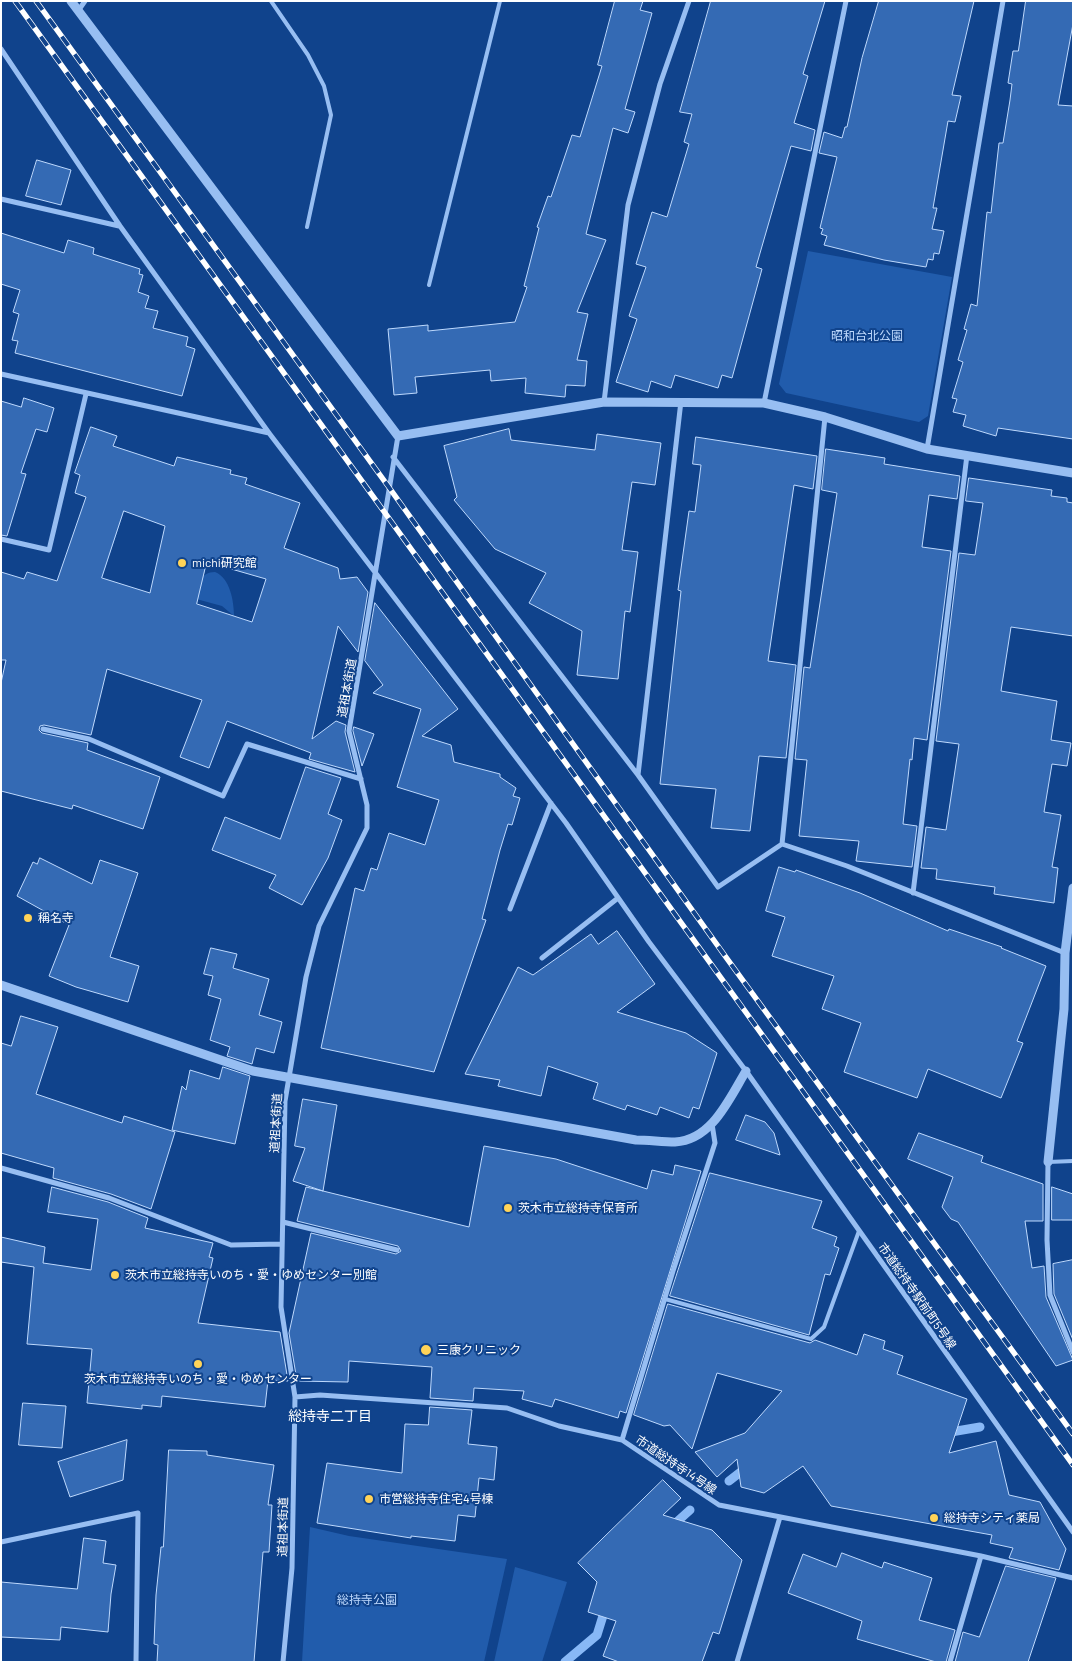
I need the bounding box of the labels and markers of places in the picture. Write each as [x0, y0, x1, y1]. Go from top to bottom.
place label: michi研究館 [192, 556, 257, 570]
marker: michi研究館 [176, 557, 188, 569]
place label: 稱名寺 [38, 911, 74, 925]
marker: 稱名寺 [22, 912, 34, 924]
place label: 茨木市立総持寺保育所 [518, 1201, 638, 1215]
marker: 茨木市立総持寺保育所 [502, 1202, 514, 1214]
place label: 茨木市立総持寺いのち・愛・ゆめセンター別館 [125, 1268, 377, 1282]
marker: 茨木市立総持寺いのち・愛・ゆめセンター別館 [109, 1269, 121, 1281]
marker: 三康クリニック [419, 1343, 433, 1357]
place label: 三康クリニック [437, 1343, 521, 1357]
marker: 茨木市立総持寺いのち・愛・ゆめセンター [192, 1358, 204, 1370]
place label: 茨木市立総持寺いのち・愛・ゆめセンター [84, 1372, 312, 1386]
place label: 市営総持寺住宅4号棟 [379, 1492, 494, 1506]
marker: 市営総持寺住宅4号棟 [363, 1493, 375, 1505]
place label: 総持寺シティ薬局 [944, 1511, 1040, 1525]
marker: 総持寺シティ薬局 [928, 1512, 940, 1524]

